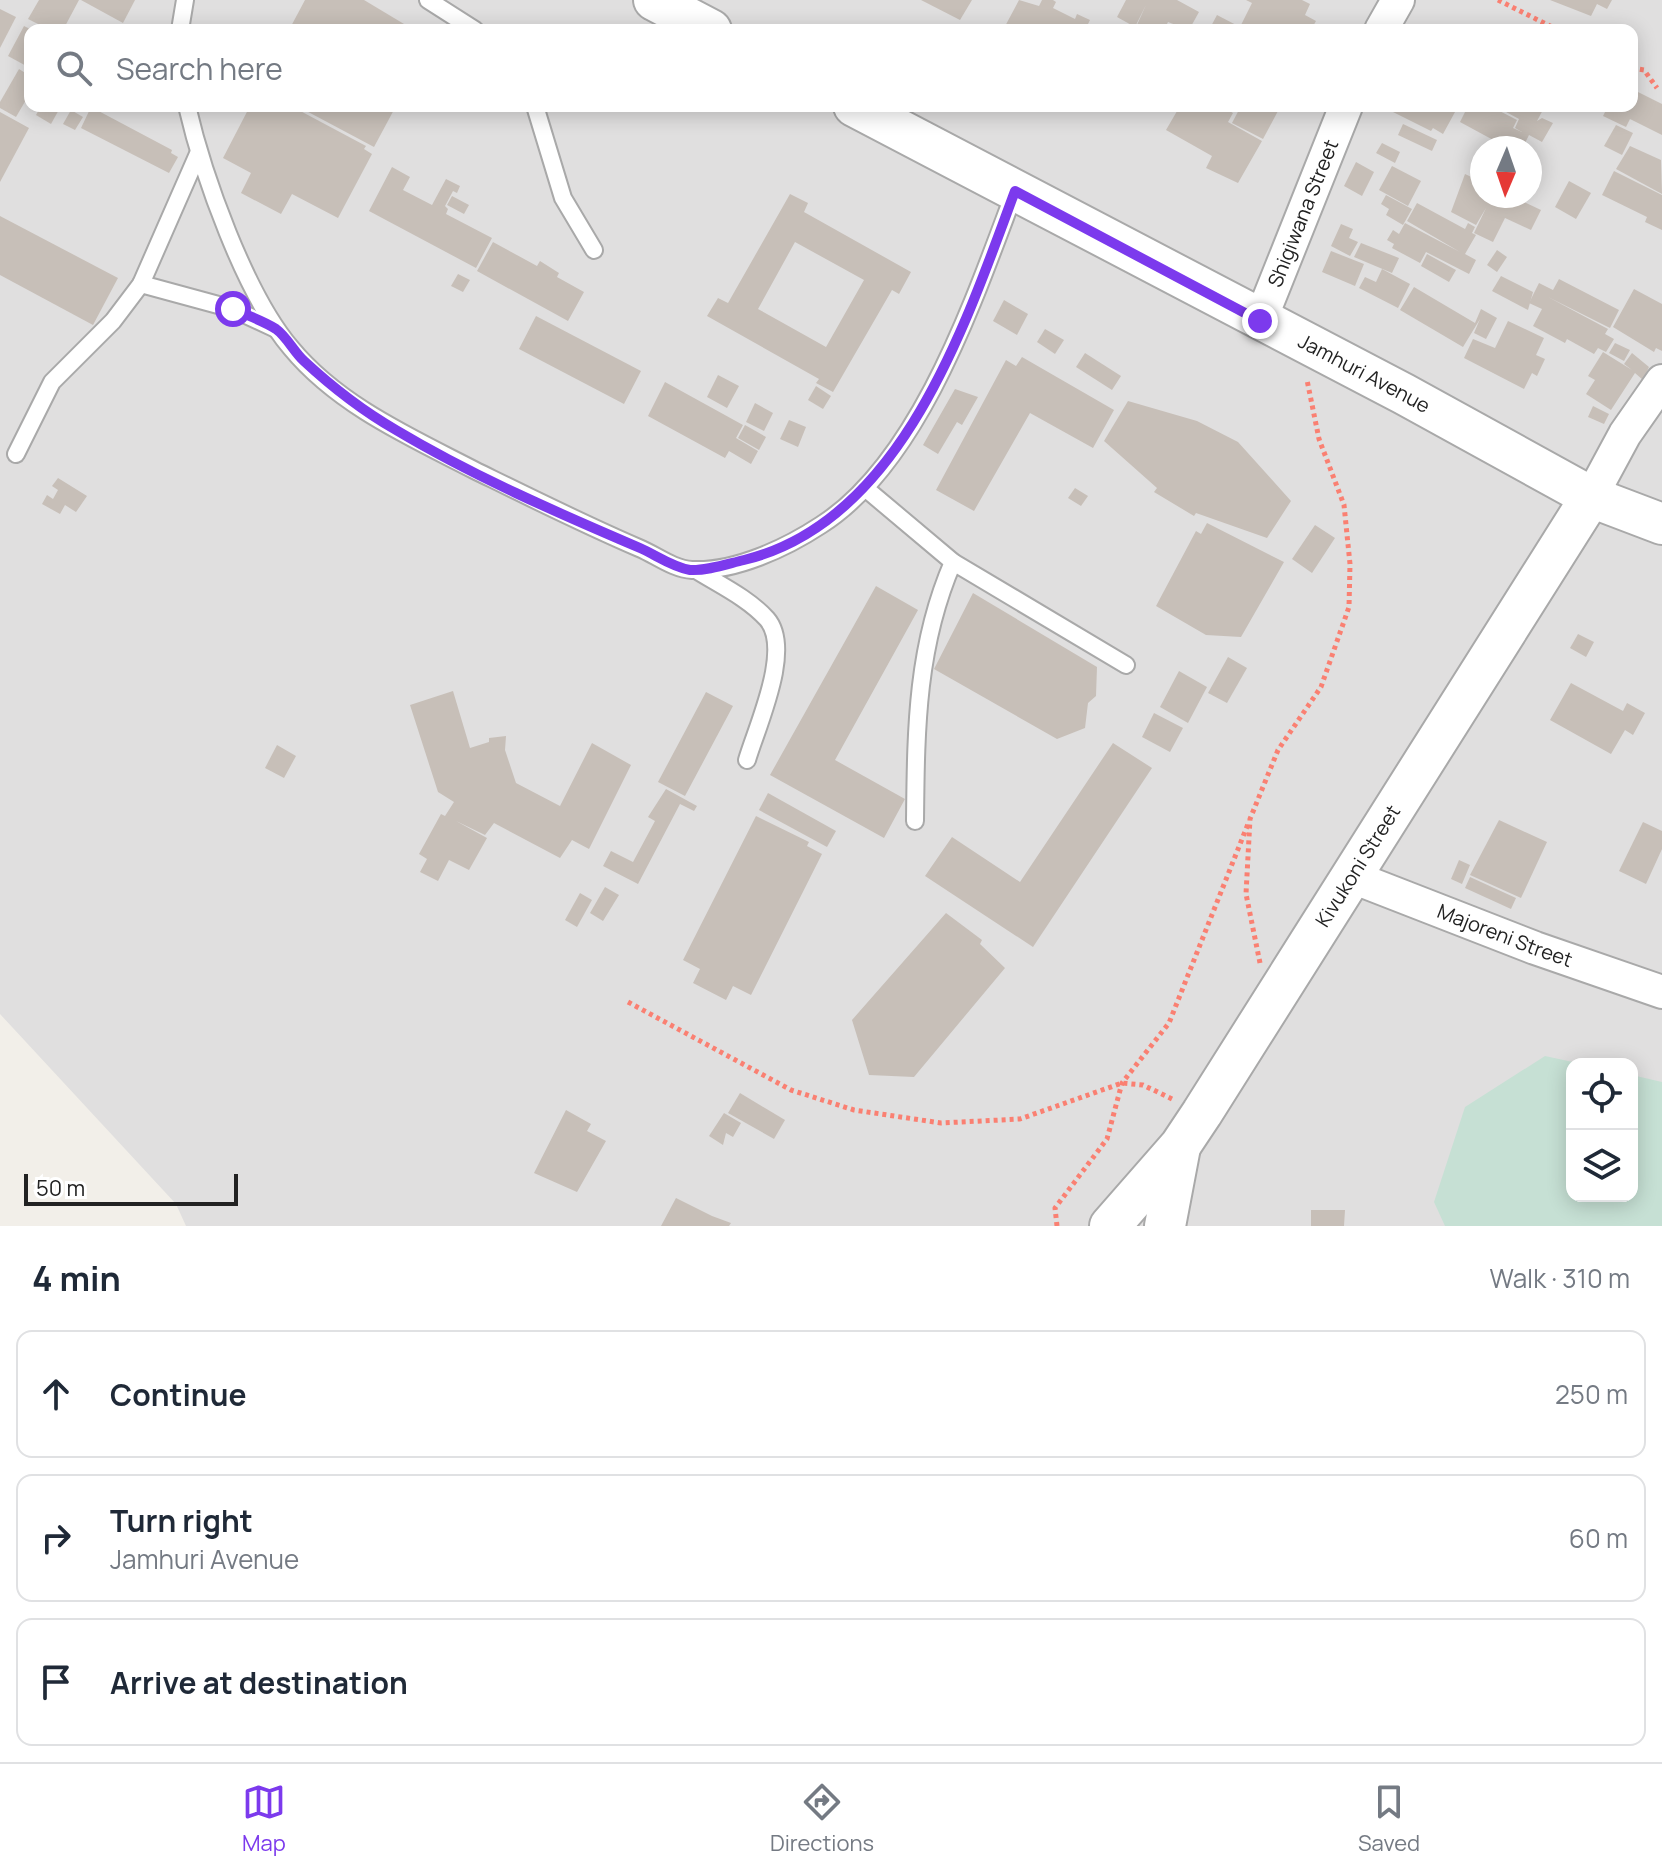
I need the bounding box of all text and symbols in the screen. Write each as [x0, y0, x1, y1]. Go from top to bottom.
search box [24, 24, 1638, 112]
icon: search [52, 46, 96, 90]
text: Search here [116, 48, 283, 89]
street label: Shigiwana Street [1261, 135, 1344, 291]
north arrow [1470, 136, 1542, 208]
route start [215, 291, 251, 327]
route end [1242, 303, 1278, 339]
street label: Jamhuri Avenue [1294, 327, 1435, 419]
street label: Kivukoni Street [1309, 800, 1406, 932]
street label: Majoreni Street [1434, 897, 1576, 973]
map controls [1566, 1058, 1638, 1202]
button: locate [1566, 1058, 1638, 1130]
button: layers [1566, 1130, 1638, 1202]
scale bar [24, 1170, 238, 1206]
text: 50 m [36, 1173, 85, 1203]
text: 4 min [32, 1255, 121, 1301]
text: Walk · 310 m [1490, 1260, 1630, 1296]
icon: ahead [34, 1372, 78, 1416]
text: Continue [110, 1374, 246, 1415]
text: 250 m [1555, 1376, 1628, 1412]
text: Turn right [110, 1500, 253, 1541]
icon: right [34, 1516, 78, 1560]
text: 60 m [1569, 1520, 1628, 1556]
text: Jamhuri Avenue [110, 1541, 299, 1577]
icon: arrive [34, 1660, 78, 1704]
text: Arrive at destination [110, 1662, 408, 1703]
tab: Map [242, 1780, 286, 1858]
tab: Directions [770, 1780, 874, 1858]
tab: Saved [1358, 1780, 1420, 1858]

